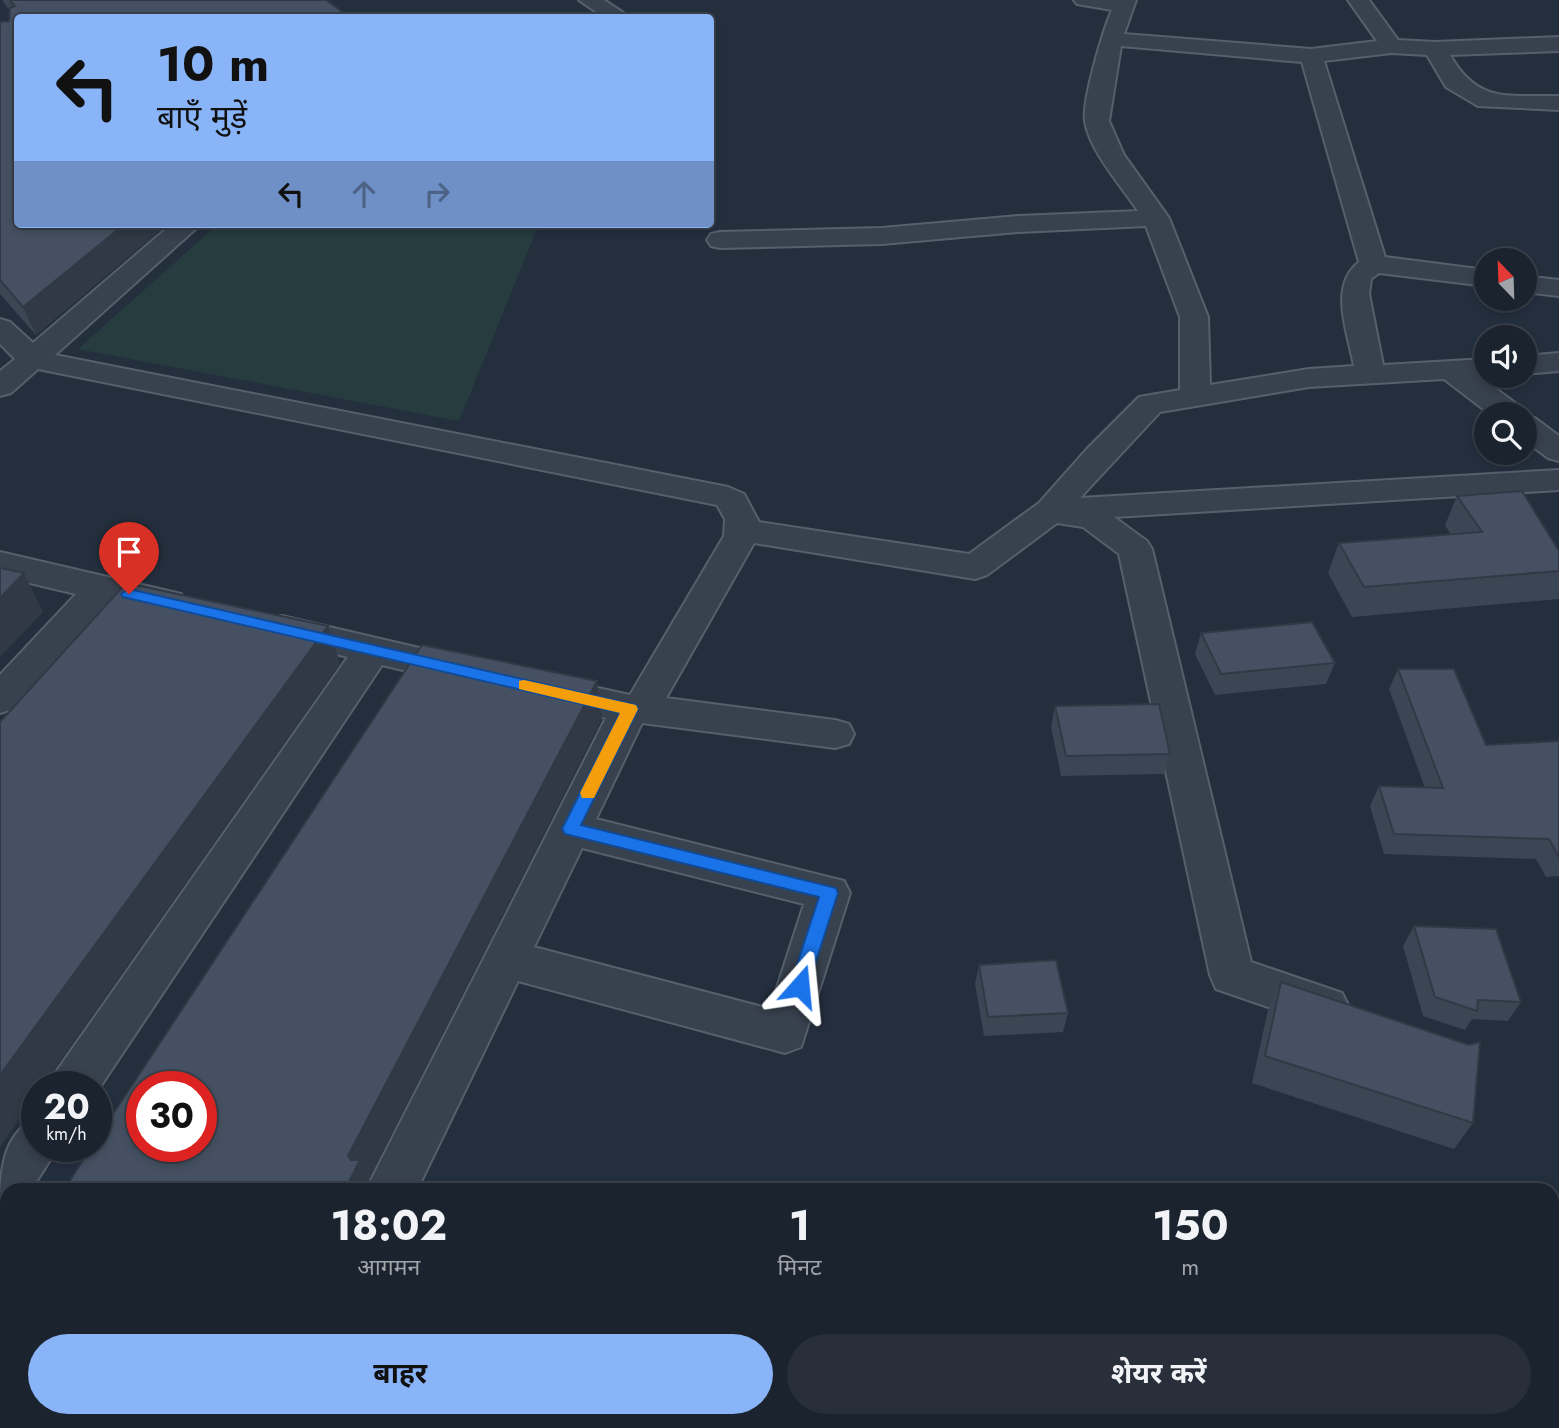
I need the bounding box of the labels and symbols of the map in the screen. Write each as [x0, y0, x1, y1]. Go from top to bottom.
north arrow [1474, 248, 1536, 312]
pin [99, 522, 159, 594]
position arrow [763, 949, 837, 1023]
speed limit sign: 30 [126, 1071, 217, 1162]

